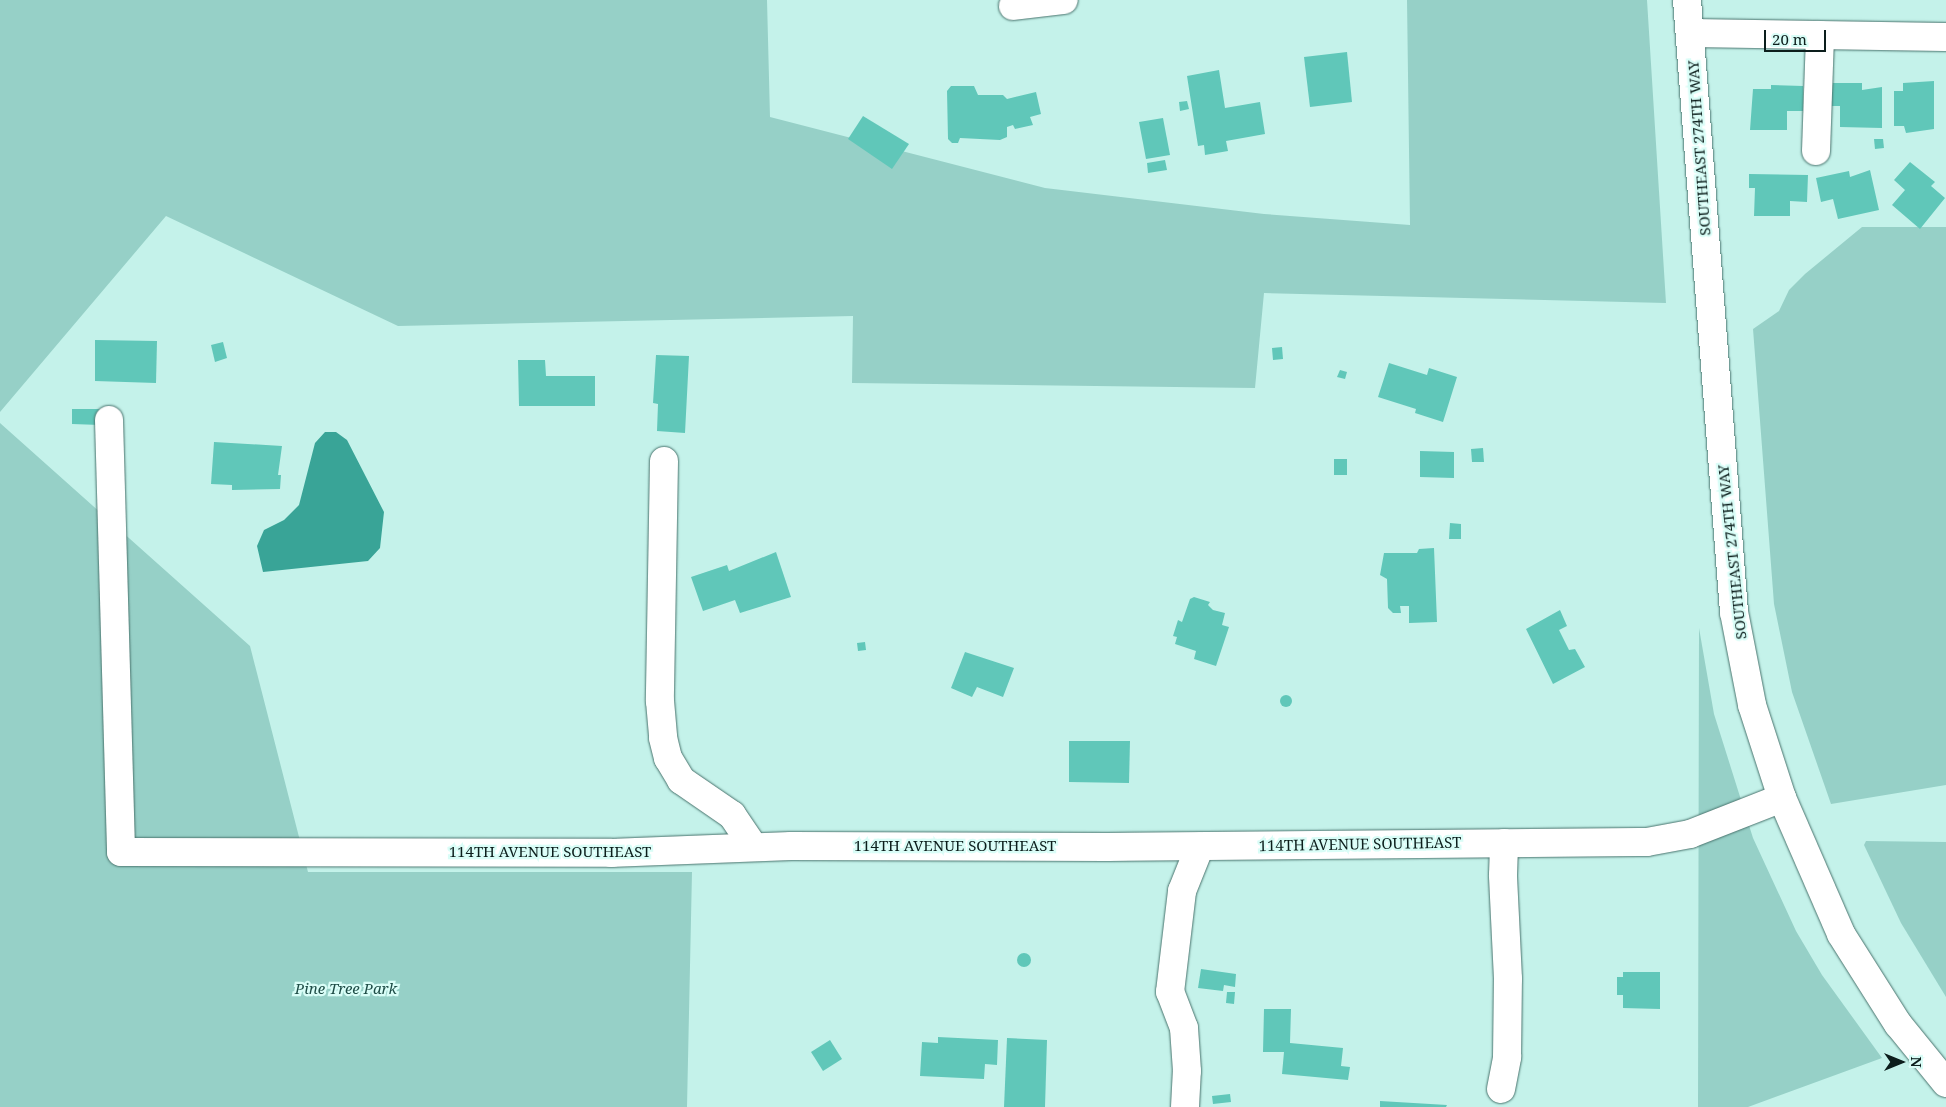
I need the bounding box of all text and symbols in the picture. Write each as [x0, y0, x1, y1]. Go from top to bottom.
scale bar [1766, 20, 1828, 52]
text: 20 m [1772, 29, 1807, 49]
street label: SOUTHEAST 274TH WAY [1684, 60, 1714, 236]
street label: SOUTHEAST 274TH WAY [1714, 464, 1750, 640]
street label: 114TH AVENUE SOUTHEAST [1259, 833, 1461, 855]
street label: 114TH AVENUE SOUTHEAST [854, 837, 1056, 855]
street label: 114TH AVENUE SOUTHEAST [449, 843, 651, 861]
park label: Pine Tree Park [295, 980, 397, 998]
north arrow [1876, 1037, 1926, 1087]
text: N [1907, 1056, 1926, 1068]

